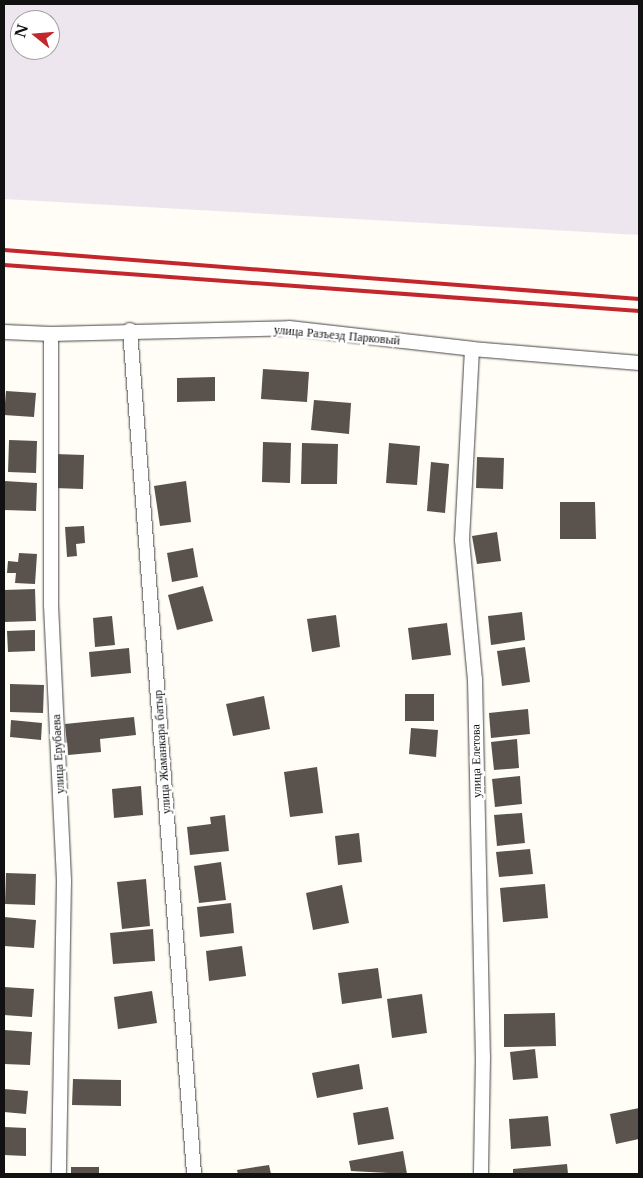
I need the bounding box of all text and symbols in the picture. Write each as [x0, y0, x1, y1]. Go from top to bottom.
north arrow [10, 10, 60, 60]
text: N [11, 22, 32, 40]
street label: улица Разъезд Парковый [273, 322, 401, 348]
street label: улица Жаманкара батыр [150, 690, 174, 814]
street label: улица Ерубаева [49, 714, 67, 794]
street label: улица Елетова [468, 724, 484, 798]

